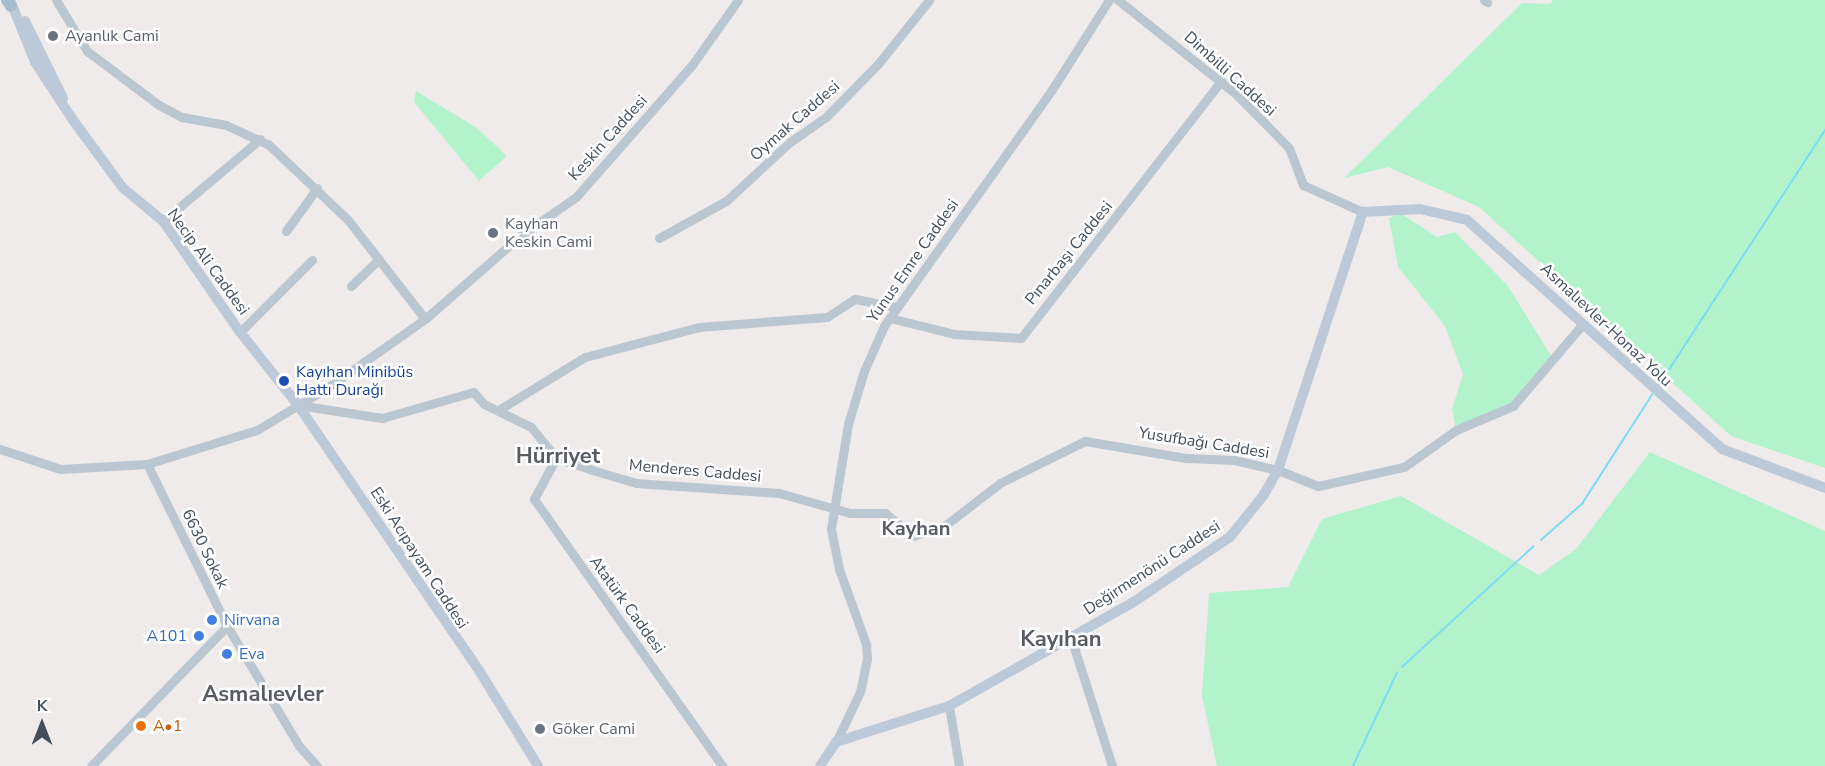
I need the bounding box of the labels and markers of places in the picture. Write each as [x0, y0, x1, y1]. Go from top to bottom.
place label: Ayanlık Cami [65, 26, 159, 46]
marker: Ayanlık Cami [46, 29, 60, 43]
place label: Kayhan Keskin Cami [505, 214, 592, 252]
marker: Kayhan Keskin Cami [486, 226, 500, 240]
place label: Kayıhan Minibüs Hattı Durağı [296, 362, 413, 400]
marker: Kayıhan Minibüs Hattı Durağı [277, 374, 291, 388]
place label: Nirvana [224, 610, 280, 630]
marker: Nirvana [205, 613, 219, 627]
place label: A101 [147, 626, 187, 646]
marker: A101 [192, 629, 206, 643]
place label: Eva [239, 644, 265, 664]
marker: Eva [220, 647, 234, 661]
place label: A•1 [153, 716, 182, 736]
marker: A•1 [134, 719, 148, 733]
place label: Göker Cami [552, 719, 635, 739]
marker: Göker Cami [533, 722, 547, 736]

